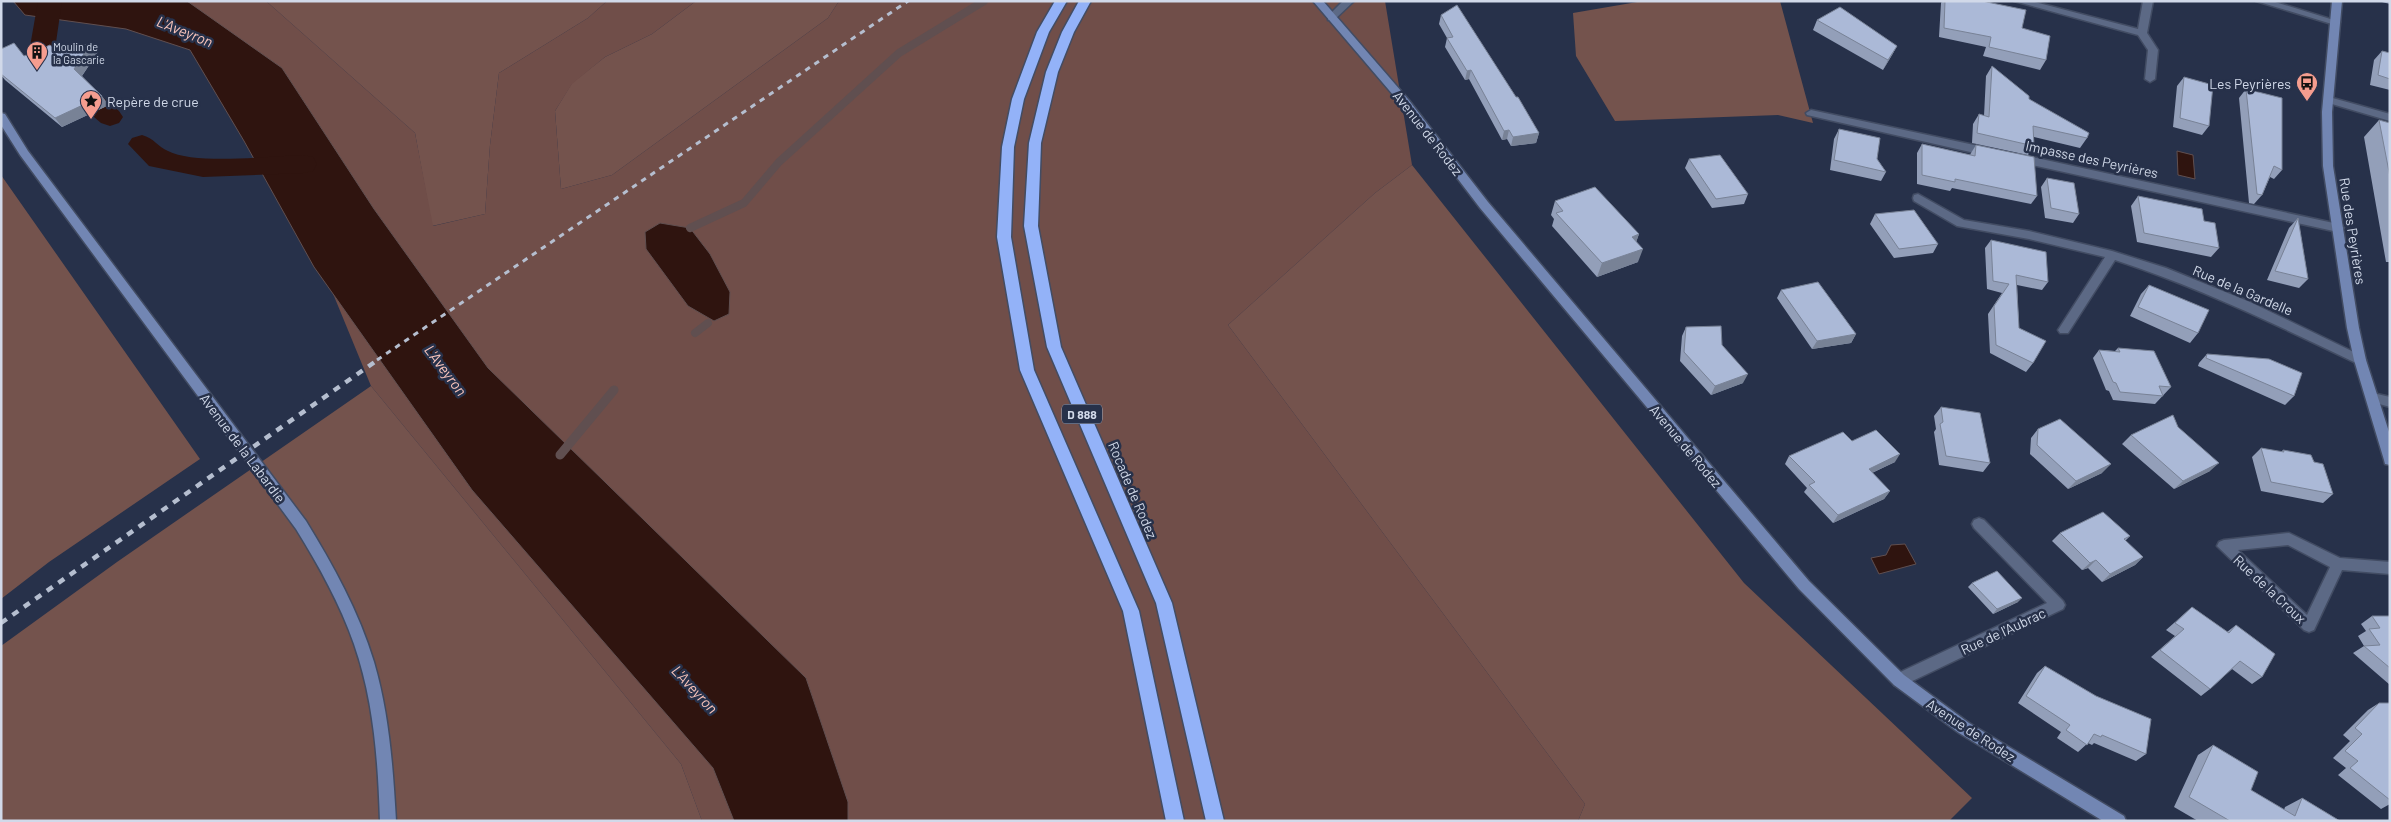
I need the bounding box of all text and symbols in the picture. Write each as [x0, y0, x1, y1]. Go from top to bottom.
water label: L'Aveyron [154, 12, 216, 50]
building icon: Moulin de la Gascarie [25, 40, 49, 71]
place label: Moulin de la Gascarie [53, 40, 105, 66]
bus stop icon: Les Peyrières [2295, 71, 2319, 102]
place label: Les Peyrières [2209, 75, 2291, 92]
street label: Avenue de Rodez [1390, 87, 1466, 179]
place icon: Repère de crue [79, 89, 103, 120]
place label: Repère de crue [107, 93, 199, 110]
street label: Impasse des Peyrières [2024, 137, 2160, 181]
street label: Rue des Peyrières [2336, 176, 2370, 286]
street label: Rue de la Gardelle [2190, 261, 2296, 319]
water label: L'Aveyron [421, 341, 471, 399]
street label: Avenue de la Labardie [196, 390, 290, 506]
street label: Avenue de Rodez [1646, 401, 1726, 491]
road number: D 888 [1062, 404, 1102, 424]
street label: Rocade de Rodez [1105, 439, 1161, 541]
street label: Rue de la Croux [2230, 551, 2310, 627]
street label: Rue de l'Aubrac [1958, 604, 2048, 658]
water label: L'Aveyron [668, 661, 722, 717]
street label: Avenue de Rodez [1923, 695, 2019, 765]

